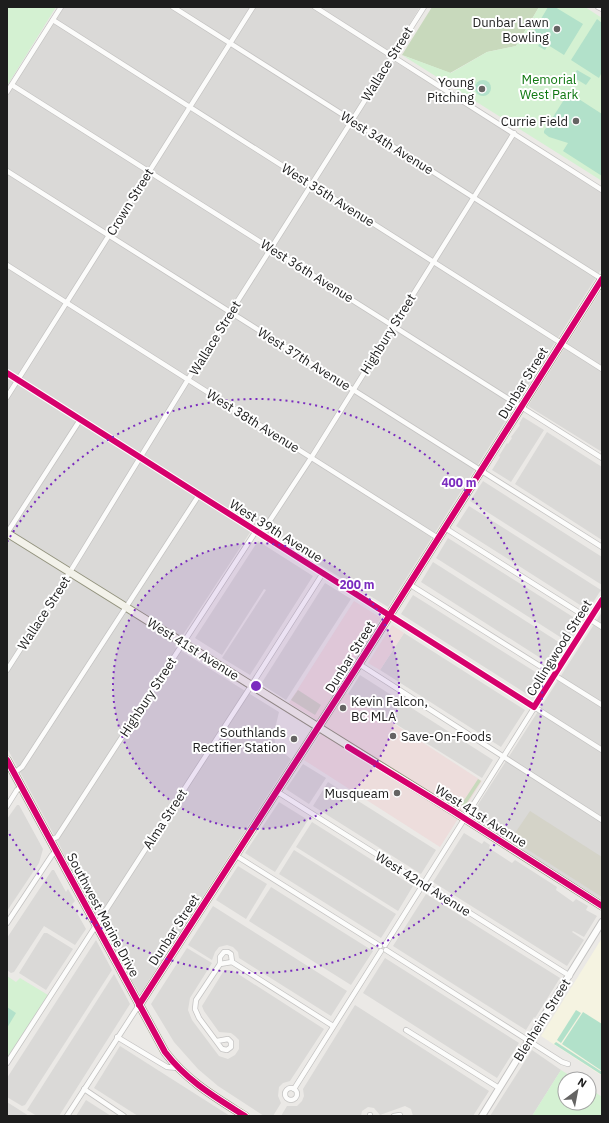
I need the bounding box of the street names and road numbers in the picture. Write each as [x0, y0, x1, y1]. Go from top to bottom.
street label: Wallace Street [357, 24, 417, 104]
street label: West 34th Avenue [337, 108, 437, 178]
street label: West 35th Avenue [278, 160, 378, 230]
street label: Crown Street [103, 165, 157, 239]
street label: West 36th Avenue [257, 236, 357, 306]
street label: Highbury Street [356, 291, 420, 377]
street label: Wallace Street [185, 298, 245, 378]
street label: West 37th Avenue [254, 324, 354, 394]
street label: Dunbar Street [494, 344, 552, 422]
street label: West 38th Avenue [203, 386, 303, 456]
street label: West 39th Avenue [226, 496, 326, 566]
street label: Wallace Street [14, 573, 74, 653]
street label: Collingwood Street [522, 597, 596, 699]
street label: West 41st Avenue [144, 614, 242, 684]
street label: Dunbar Street [321, 618, 379, 696]
street label: Highbury Street [116, 654, 180, 740]
street label: West 41st Avenue [432, 781, 530, 851]
street label: Alma Street [139, 785, 191, 853]
street label: West 42nd Avenue [372, 848, 474, 920]
street label: Southwest Marine Drive [63, 850, 143, 980]
street label: Dunbar Street [145, 891, 203, 969]
street label: Blenheim Street [510, 975, 574, 1065]

